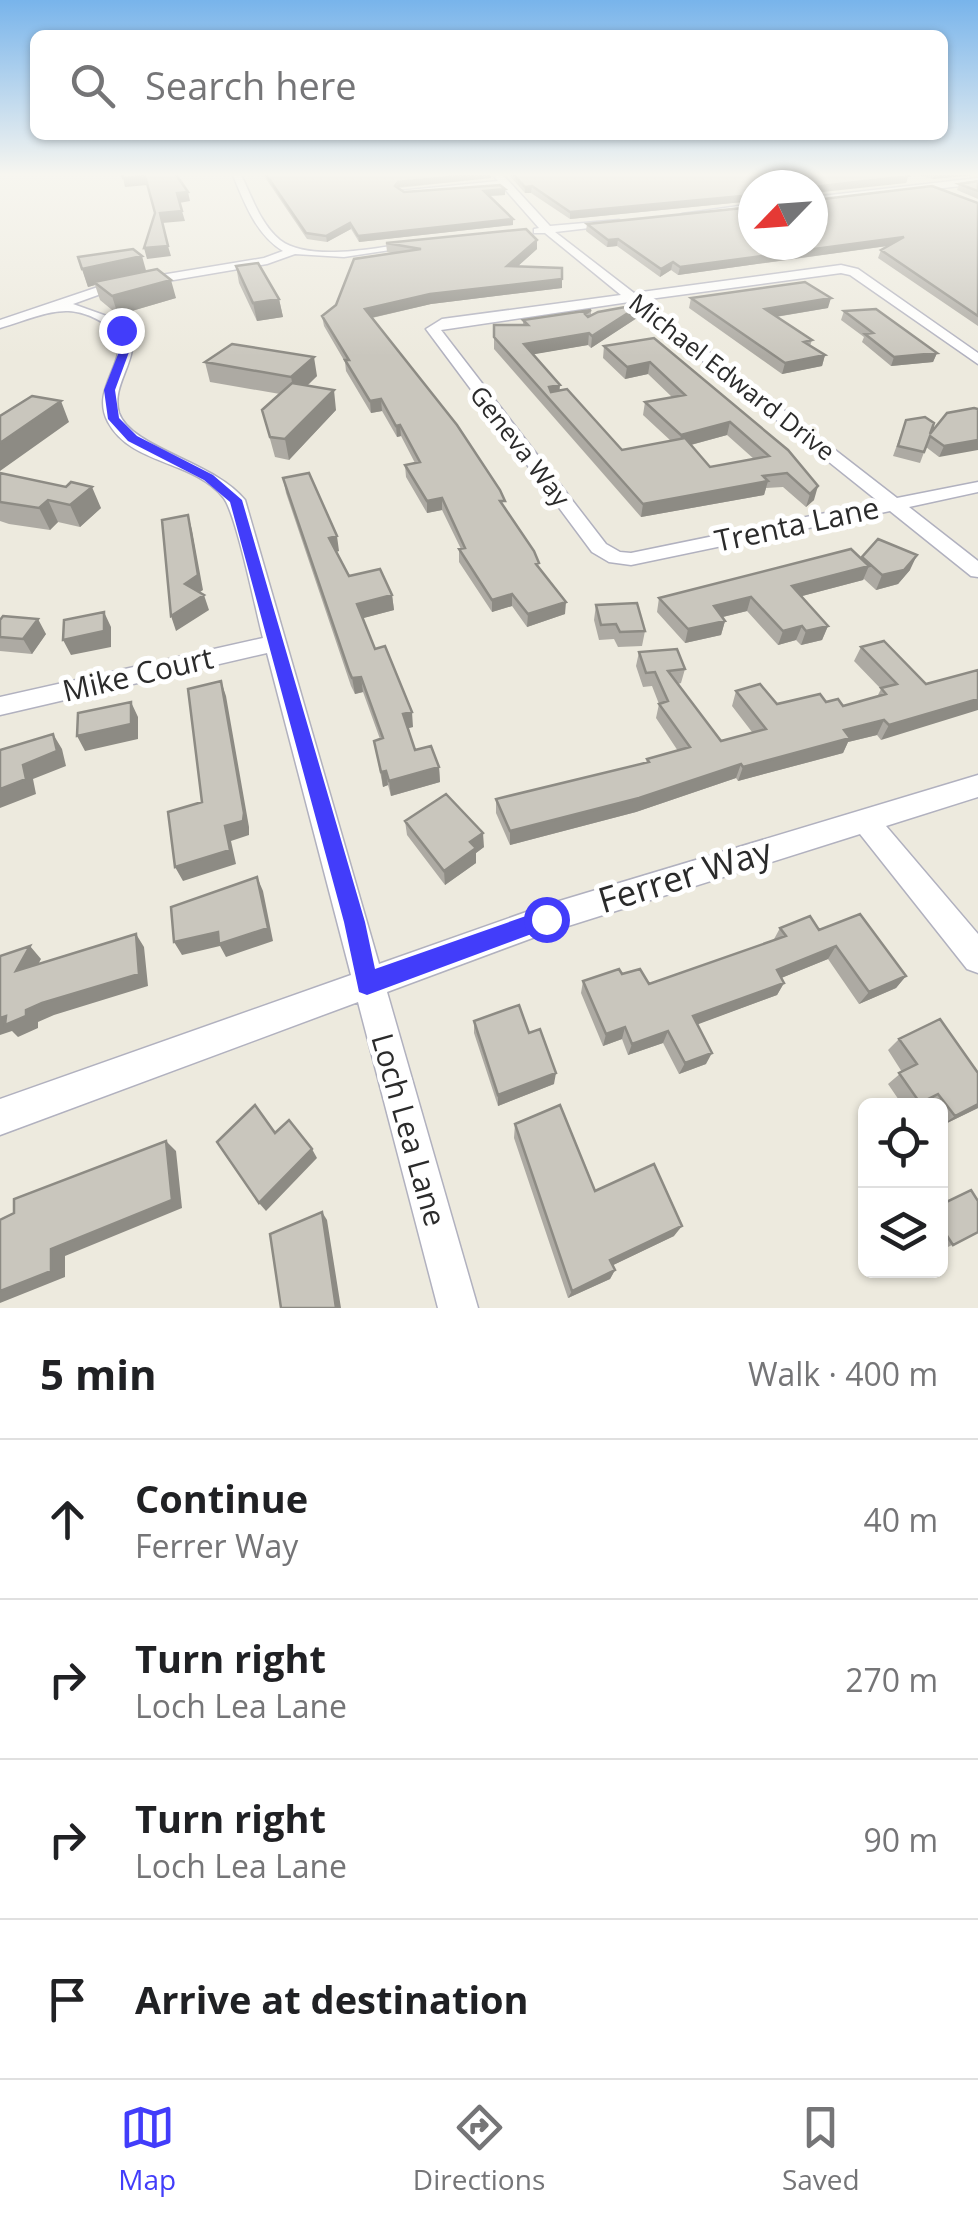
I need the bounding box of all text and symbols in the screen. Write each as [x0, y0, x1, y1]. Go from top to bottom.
search box [30, 30, 948, 140]
icon: search [65, 58, 120, 113]
text: Search here [145, 59, 357, 111]
north arrow [738, 170, 828, 260]
street label: Michael Edward Drive [623, 285, 843, 467]
route end [99, 308, 145, 354]
street label: Geneva Way [463, 378, 579, 513]
street label: Trenta Lane [711, 486, 883, 561]
street label: Mike Court [58, 636, 217, 711]
street label: Ferrer Way [592, 826, 777, 923]
route start [524, 897, 570, 943]
street label: Loch Lea Lane [362, 1028, 457, 1231]
map controls [858, 1098, 948, 1278]
button: locate [858, 1098, 948, 1188]
button: layers [858, 1188, 948, 1278]
text: 5 min [40, 1345, 157, 1402]
text: Walk · 400 m [748, 1352, 938, 1395]
text: Continue [135, 1472, 308, 1524]
icon: ahead [40, 1492, 95, 1547]
text: 40 m [863, 1498, 938, 1541]
text: Ferrer Way [135, 1524, 298, 1567]
text: Turn right [135, 1632, 326, 1684]
icon: right [40, 1652, 95, 1707]
text: 270 m [845, 1658, 938, 1701]
text: Loch Lea Lane [135, 1684, 347, 1727]
text: Turn right [135, 1792, 326, 1844]
icon: right [40, 1812, 95, 1867]
text: 90 m [863, 1818, 938, 1861]
text: Loch Lea Lane [135, 1844, 347, 1887]
icon: arrive [40, 1972, 95, 2027]
text: Arrive at destination [135, 1973, 529, 2025]
tab: Map [118, 2100, 176, 2198]
tab: Directions [413, 2100, 545, 2198]
tab: Saved [782, 2100, 860, 2198]

